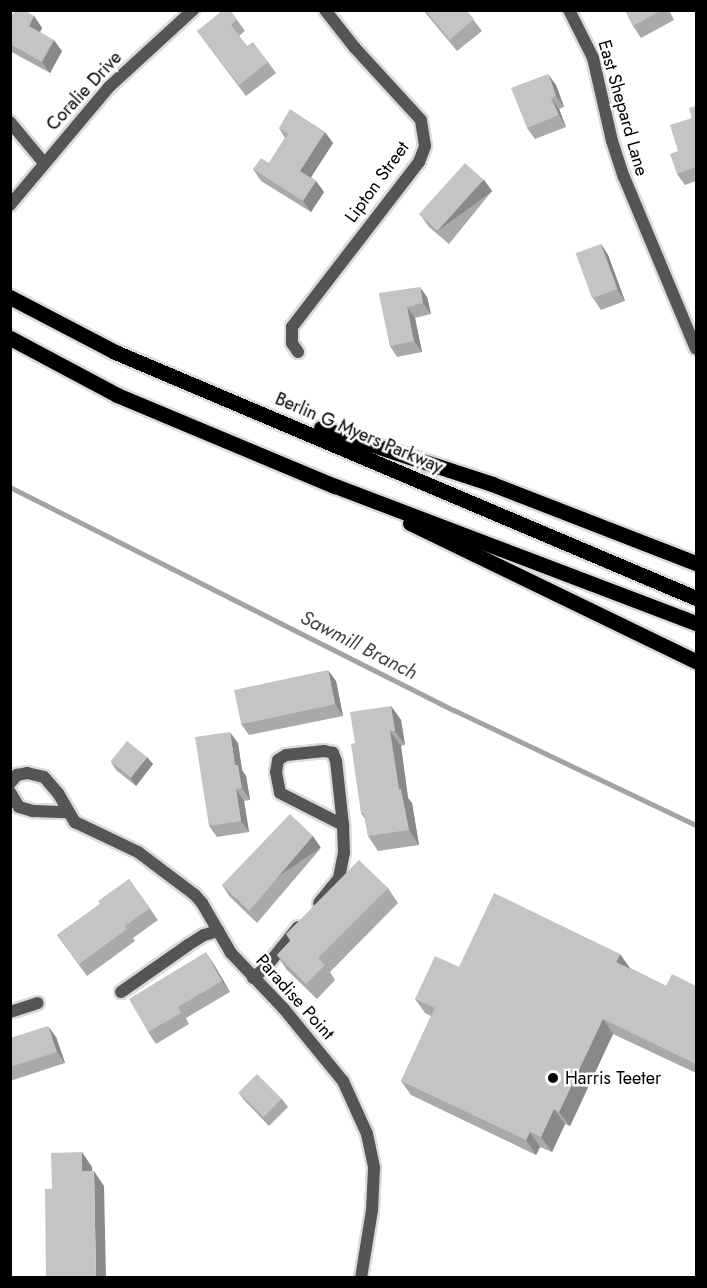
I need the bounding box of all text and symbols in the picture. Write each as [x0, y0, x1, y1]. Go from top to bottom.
street label: East Shepard Lane [593, 38, 653, 178]
street label: Coralie Drive [42, 47, 126, 135]
street label: Lipton Street [340, 137, 414, 227]
street label: Berlin G Myers Parkway [272, 388, 446, 478]
water label: Sawmill Branch [296, 605, 422, 685]
street label: Paradise Point [251, 950, 339, 1044]
place label: Harris Teeter [565, 1067, 661, 1089]
marker: Harris Teeter [546, 1071, 560, 1085]

